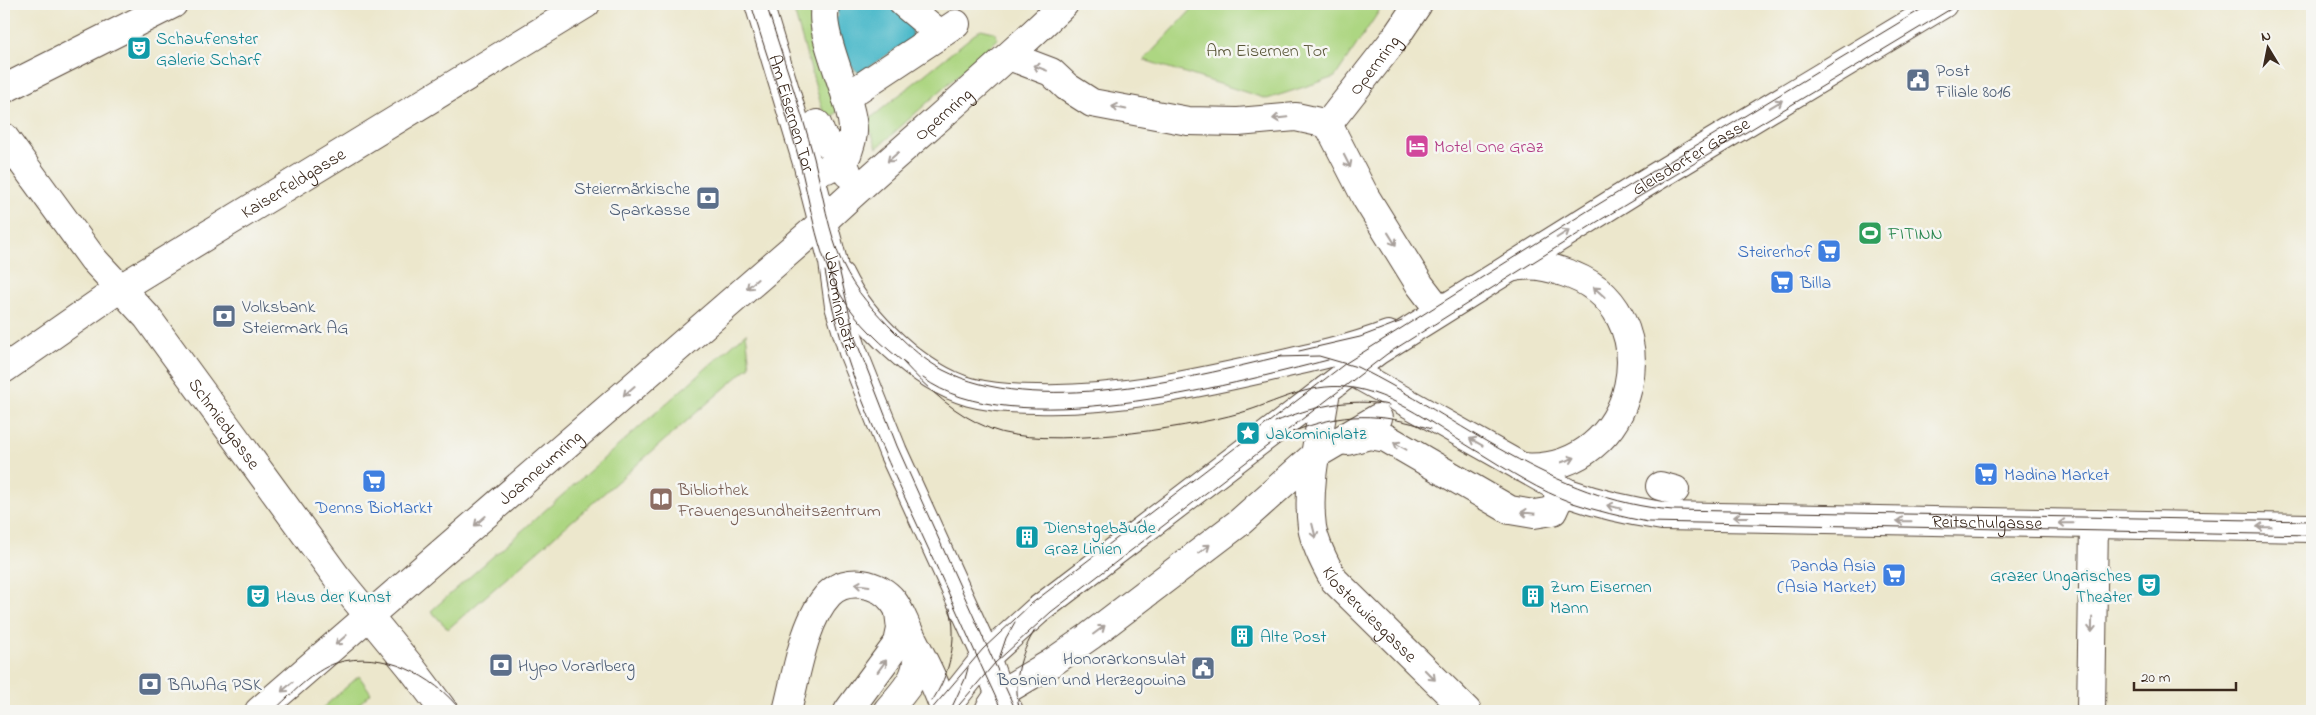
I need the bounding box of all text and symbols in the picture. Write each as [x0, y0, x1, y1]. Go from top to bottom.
north arrow [2244, 22, 2294, 72]
text: N [2260, 26, 2272, 48]
place label: Schaufenster Galerie Scharf [156, 27, 262, 74]
street label: Opernring [1344, 31, 1409, 102]
theatre icon: Schaufenster Galerie Scharf [126, 35, 152, 61]
park label: Am Eisernen Tor [1206, 39, 1328, 65]
street label: Am Eisernen Tor [760, 52, 820, 175]
place label: Post Filiale 8016 [1935, 59, 2011, 106]
one-way arrow [1033, 63, 1049, 72]
public building icon: Post Filiale 8016 [1905, 67, 1931, 93]
street label: Opernring [910, 83, 980, 148]
one-way arrow [1768, 99, 1782, 109]
one-way arrow [1112, 103, 1128, 113]
street label: Gleisdorfer Gasse [1627, 112, 1756, 203]
one-way arrow [1273, 113, 1289, 123]
hotel icon: Motel One Graz [1404, 133, 1430, 159]
place label: Motel One Graz [1434, 135, 1544, 161]
street label: Kaiserfeldgasse [237, 142, 352, 226]
one-way arrow [887, 152, 900, 163]
one-way arrow [1342, 153, 1352, 168]
place label: Steiermärkische Sparkasse [574, 177, 691, 224]
bank icon: Steiermärkische Sparkasse [695, 185, 721, 211]
sports icon: FITINN [1857, 220, 1883, 246]
place label: FITINN [1887, 222, 1943, 248]
one-way arrow [1556, 229, 1570, 239]
one-way arrow [1387, 232, 1397, 246]
supermarket icon: Steirerhof [1816, 238, 1842, 264]
place label: Steirerhof [1738, 240, 1813, 266]
street label: Jakominiplatz [816, 249, 863, 354]
supermarket icon: Billa [1769, 269, 1795, 295]
place label: Billa [1799, 271, 1831, 297]
one-way arrow [745, 278, 758, 290]
one-way arrow [1593, 286, 1606, 298]
place label: Volksbank Steiermark AG [241, 295, 349, 342]
bank icon: Volksbank Steiermark AG [211, 303, 237, 329]
street label: Schmiedgasse [181, 373, 266, 477]
one-way arrow [623, 385, 636, 397]
place icon: Jakominiplatz [1235, 420, 1261, 446]
place label: Jakominiplatz [1266, 422, 1367, 448]
street label: Joanneumring [494, 425, 590, 513]
one-way arrow [1469, 436, 1484, 446]
one-way arrow [1394, 440, 1408, 450]
one-way arrow [1560, 455, 1575, 464]
supermarket icon: Madina Market [1973, 461, 1999, 487]
place label: Madina Market [2004, 463, 2109, 489]
supermarket icon: Denns BioMarkt [361, 468, 387, 494]
place label: Bibliothek Frauengesundheitszentrum [677, 478, 881, 526]
library icon: Bibliothek Frauengesundheitszentrum [648, 486, 674, 512]
place label: Denns BioMarkt [314, 496, 433, 522]
one-way arrow [1607, 502, 1623, 512]
one-way arrow [1521, 508, 1537, 518]
street label: Reitschulgasse [1931, 510, 2044, 538]
one-way arrow [1733, 512, 1750, 522]
one-way arrow [474, 515, 487, 527]
place label: Dienstgebäude Graz Linien [1043, 516, 1157, 563]
one-way arrow [1896, 516, 1912, 526]
one-way arrow [2058, 518, 2074, 528]
one-way arrow [2256, 522, 2272, 532]
one-way arrow [1310, 523, 1320, 539]
building icon: Dienstgebäude Graz Linien [1014, 524, 1040, 550]
one-way arrow [1197, 544, 1210, 555]
place label: Panda Asia (Asia Market) [1777, 554, 1876, 601]
street label: Klosterwiesgasse [1314, 562, 1422, 670]
supermarket icon: Panda Asia (Asia Market) [1881, 562, 1907, 588]
place label: Grazer Ungarisches Theater [1990, 564, 2132, 611]
theatre icon: Grazer Ungarisches Theater [2136, 572, 2162, 598]
place label: Zum Eisernen Mann [1550, 575, 1652, 622]
one-way arrow [854, 580, 870, 590]
theatre icon: Haus der Kunst [245, 583, 271, 609]
building icon: Zum Eisernen Mann [1520, 583, 1546, 609]
place label: Haus der Kunst [276, 585, 391, 611]
one-way arrow [2087, 616, 2097, 633]
building icon: Alte Post [1229, 623, 1255, 649]
one-way arrow [1092, 625, 1106, 635]
place label: Alte Post [1260, 625, 1327, 651]
one-way arrow [334, 635, 347, 646]
place label: Honorarkonsulat Bosnien und Herzegowina [996, 647, 1186, 695]
bank icon: Hypo Vorarlberg [488, 652, 514, 678]
place label: Hypo Vorarlberg [518, 654, 635, 681]
public building icon: Honorarkonsulat Bosnien und Herzegowina [1190, 655, 1216, 681]
one-way arrow [877, 659, 887, 673]
scale bar [2134, 660, 2236, 692]
text: 20 m [2141, 667, 2171, 689]
one-way arrow [1424, 669, 1437, 681]
bank icon: BAWAG PSK [137, 671, 163, 697]
place label: BAWAG PSK [167, 673, 262, 699]
one-way arrow [280, 681, 293, 693]

